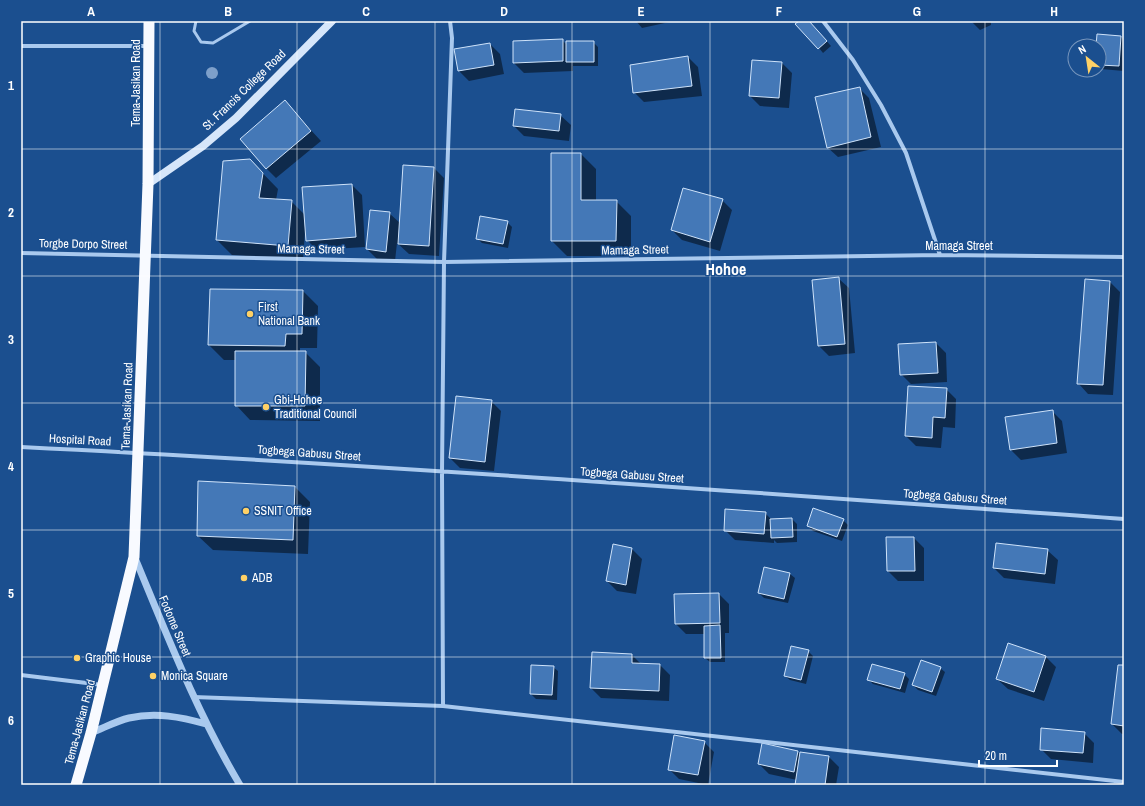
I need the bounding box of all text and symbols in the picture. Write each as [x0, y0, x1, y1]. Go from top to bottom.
text: A [87, 3, 95, 20]
text: B [224, 3, 232, 20]
text: C [362, 3, 370, 20]
text: D [500, 3, 508, 20]
text: E [637, 3, 645, 20]
text: F [776, 3, 783, 20]
text: G [913, 3, 921, 20]
text: H [1050, 3, 1058, 20]
north arrow [1067, 38, 1107, 78]
street label: Tema-Jasikan Road [128, 39, 144, 127]
text: N [1076, 42, 1088, 57]
street label: St. Francis College Road [199, 46, 289, 134]
text: 1 [8, 77, 14, 94]
text: 2 [8, 204, 14, 221]
street label: Torgbe Dorpo Street [39, 235, 128, 253]
street label: Mamaga Street [925, 238, 993, 254]
street label: Mamaga Street [277, 240, 345, 258]
street label: Mamaga Street [601, 241, 669, 259]
district label: Hohoe [706, 258, 746, 280]
place label: First National Bank [258, 299, 320, 329]
marker: First National Bank [245, 309, 255, 319]
text: 3 [8, 331, 14, 348]
street label: Tema-Jasikan Road [117, 362, 137, 450]
place label: Gbi-Hohoe Traditional Council [274, 392, 357, 422]
marker: Gbi-Hohoe Traditional Council [261, 402, 271, 412]
street label: Hospital Road [48, 430, 112, 450]
street label: Togbega Gabusu Street [257, 441, 362, 465]
text: 4 [8, 458, 14, 475]
street label: Togbega Gabusu Street [580, 463, 685, 487]
street label: Togbega Gabusu Street [903, 485, 1008, 509]
place label: SSNIT Office [254, 503, 312, 519]
marker: SSNIT Office [241, 506, 251, 516]
place label: ADB [251, 570, 273, 586]
marker: ADB [239, 573, 249, 583]
text: 5 [8, 585, 14, 602]
street label: Fodome Street [155, 593, 195, 659]
place label: Graphic House [85, 650, 151, 666]
marker: Graphic House [72, 653, 82, 663]
place label: Monica Square [161, 668, 228, 684]
marker: Monica Square [148, 671, 158, 681]
street label: Tema-Jasikan Road [61, 678, 99, 766]
text: 6 [8, 712, 14, 729]
scale bar [979, 742, 1057, 768]
text: 20 m [985, 748, 1007, 764]

